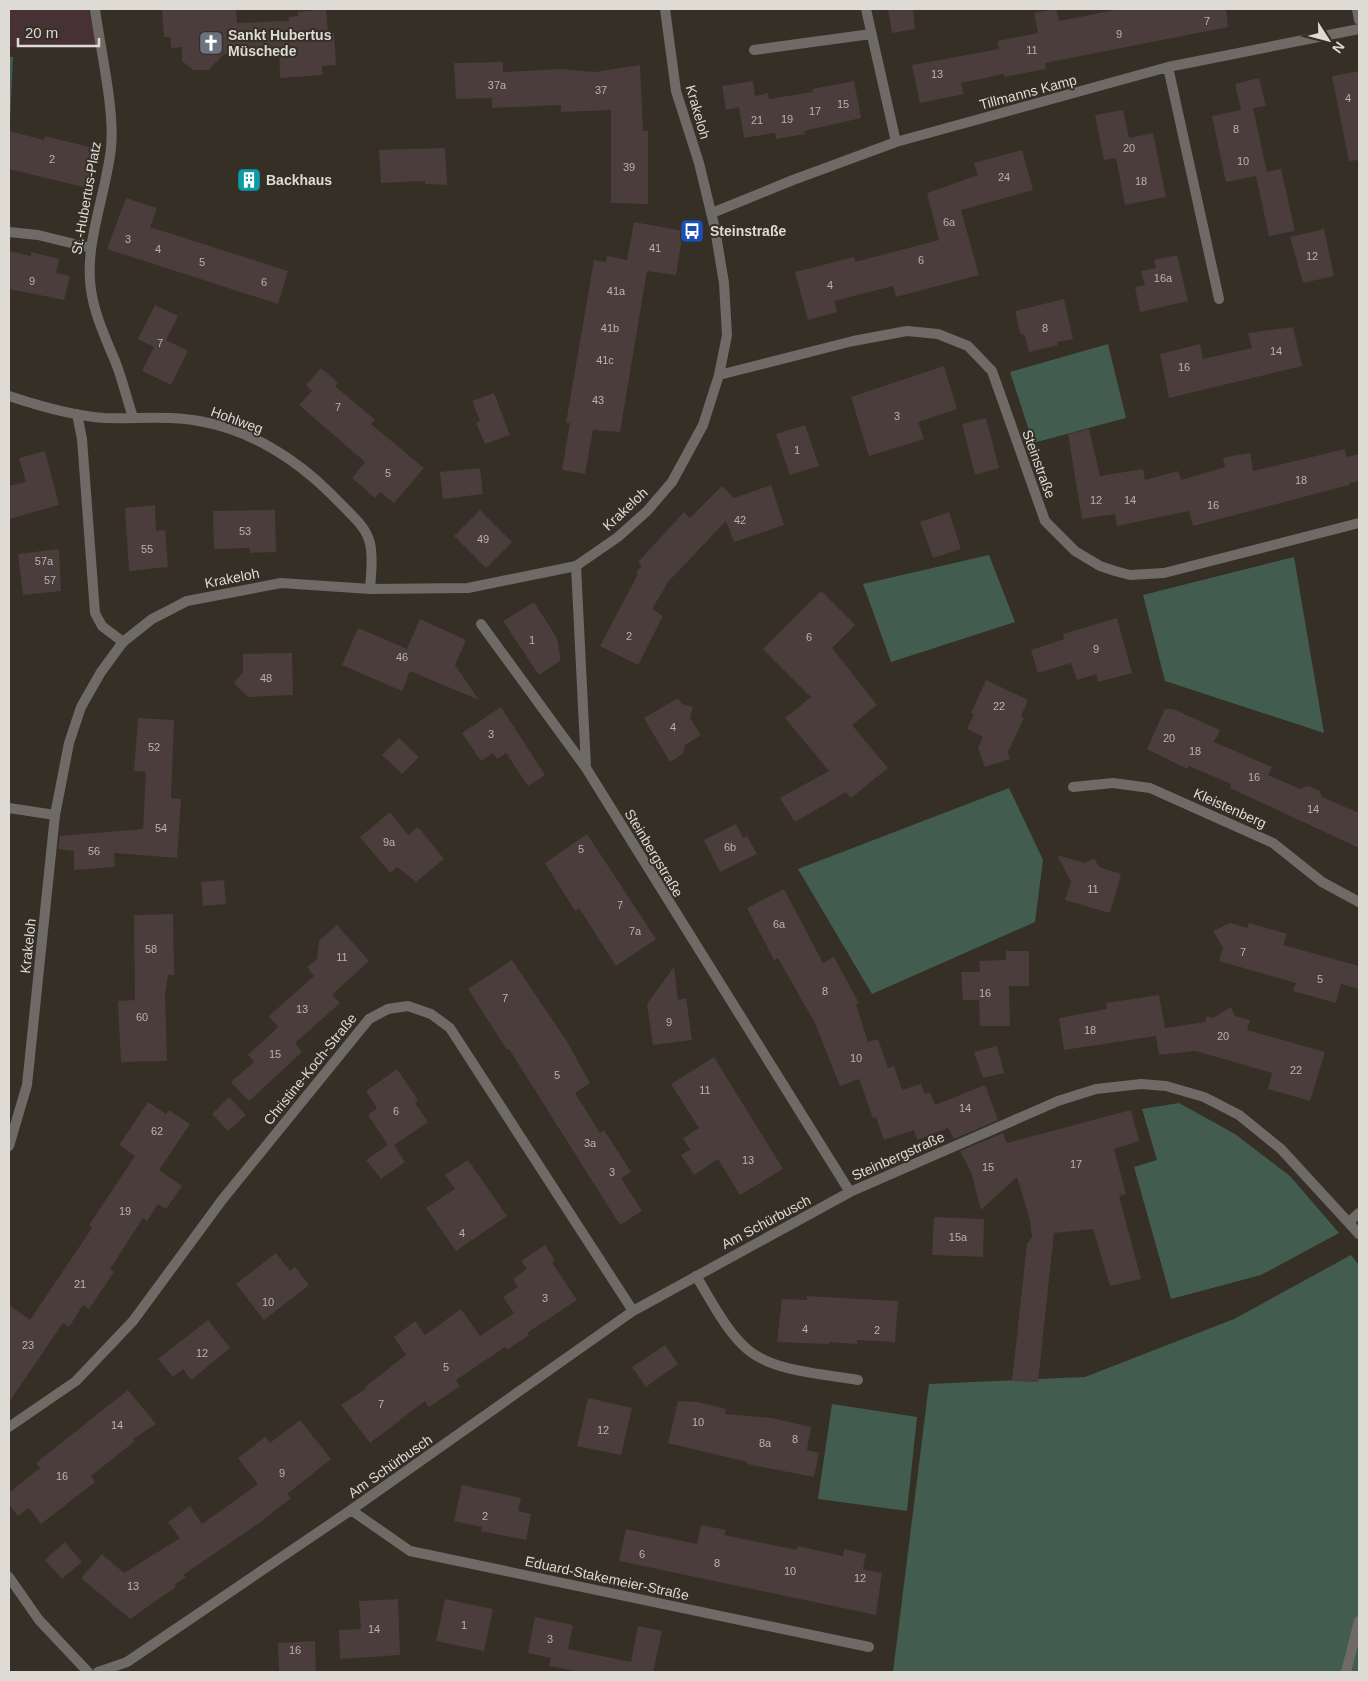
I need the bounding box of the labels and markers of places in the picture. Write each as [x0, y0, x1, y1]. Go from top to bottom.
place label: Sankt Hubertus Müschede [228, 27, 332, 59]
church icon: Sankt Hubertus Müschede [198, 30, 224, 56]
building icon: Backhaus [236, 167, 262, 193]
place label: Backhaus [266, 172, 332, 188]
bus stop icon: Steinstraße [679, 218, 705, 244]
place label: Steinstraße [710, 223, 786, 239]

